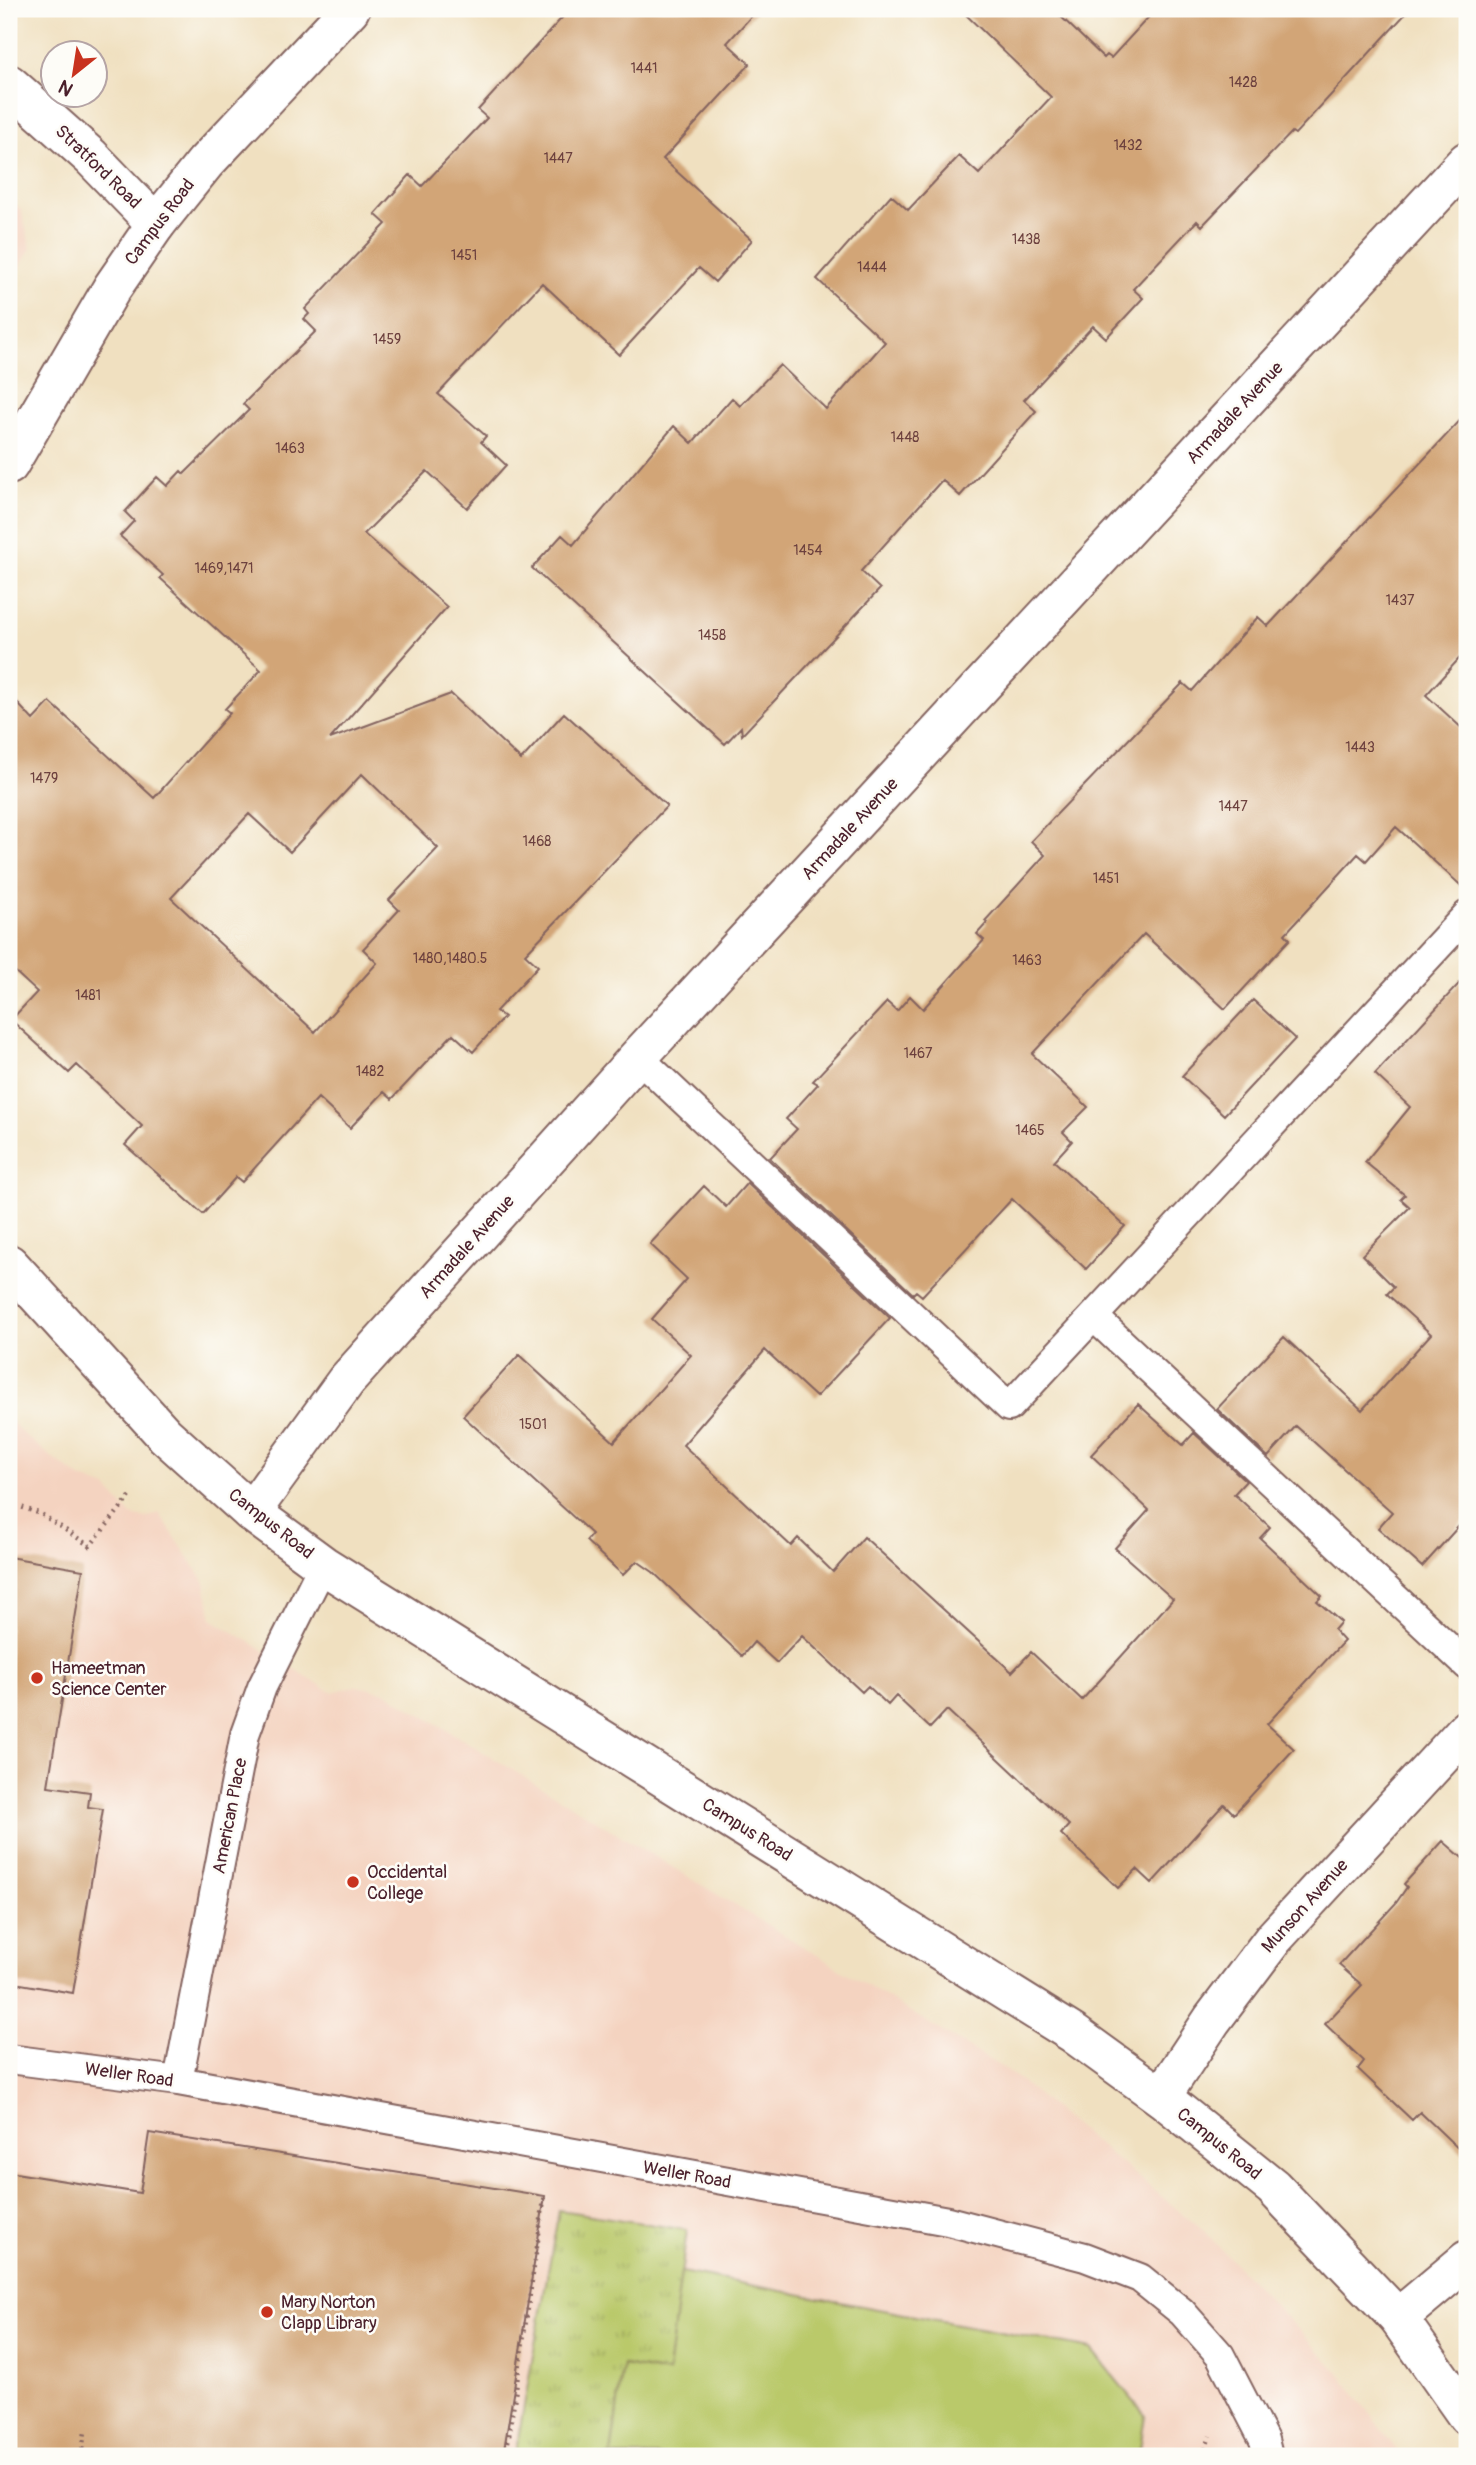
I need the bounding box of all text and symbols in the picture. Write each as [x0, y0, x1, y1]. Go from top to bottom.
north arrow [38, 38, 108, 108]
house number: 1441 [630, 60, 658, 77]
text: N [54, 74, 78, 101]
house number: 1428 [1229, 74, 1257, 91]
street label: Stratford Road [50, 120, 146, 214]
house number: 1432 [1113, 137, 1143, 154]
house number: 1447 [543, 150, 573, 167]
street label: Campus Road [120, 174, 200, 270]
house number: 1438 [1012, 231, 1040, 248]
house number: 1451 [451, 247, 477, 264]
house number: 1444 [857, 259, 887, 276]
house number: 1459 [373, 331, 401, 348]
street label: Armadale Avenue [1182, 357, 1289, 469]
house number: 1448 [891, 429, 919, 446]
house number: 1463 [275, 440, 305, 457]
house number: 1454 [793, 542, 823, 559]
house number: 1469,1471 [195, 560, 253, 577]
house number: 1437 [1386, 592, 1415, 609]
house number: 1458 [698, 627, 726, 644]
house number: 1443 [1345, 739, 1375, 756]
house number: 1479 [30, 770, 58, 787]
street label: Armadale Avenue [797, 773, 904, 885]
house number: 1447 [1218, 798, 1248, 815]
house number: 1468 [523, 833, 551, 850]
house number: 1451 [1093, 870, 1119, 887]
house number: 1480,1480.5 [413, 950, 487, 967]
house number: 1463 [1012, 952, 1042, 969]
house number: 1481 [75, 987, 101, 1004]
house number: 1467 [903, 1045, 933, 1062]
house number: 1482 [356, 1063, 384, 1080]
house number: 1465 [1015, 1122, 1045, 1139]
street label: Armadale Avenue [414, 1190, 520, 1304]
house number: 1501 [519, 1416, 547, 1433]
street label: Campus Road [224, 1483, 318, 1565]
place label: Hameetman Science Center [51, 1657, 167, 1701]
marker: Hameetman Science Center [29, 1670, 45, 1686]
street label: American Place [208, 1756, 253, 1876]
street label: Campus Road [698, 1793, 796, 1867]
street label: Munson Avenue [1257, 1854, 1353, 1958]
place label: Occidental College [367, 1861, 447, 1905]
marker: Occidental College [345, 1874, 361, 1890]
street label: Weller Road [83, 2057, 175, 2093]
street label: Campus Road [1172, 2103, 1266, 2185]
street label: Weller Road [641, 2156, 733, 2194]
place label: Mary Norton Clapp Library [281, 2291, 377, 2335]
marker: Mary Norton Clapp Library [259, 2304, 275, 2320]

